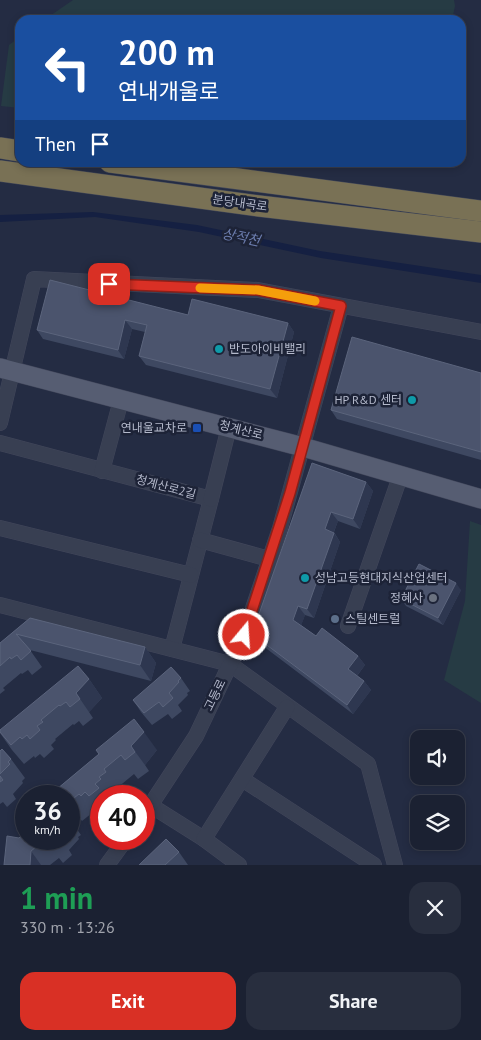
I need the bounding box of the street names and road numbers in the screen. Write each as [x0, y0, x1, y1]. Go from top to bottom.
street label: 분당내곡로 [212, 191, 268, 214]
street label: 청계산로 [218, 417, 264, 442]
street label: 청계산로2길 [134, 471, 198, 502]
street label: 고등로 [201, 677, 229, 713]

